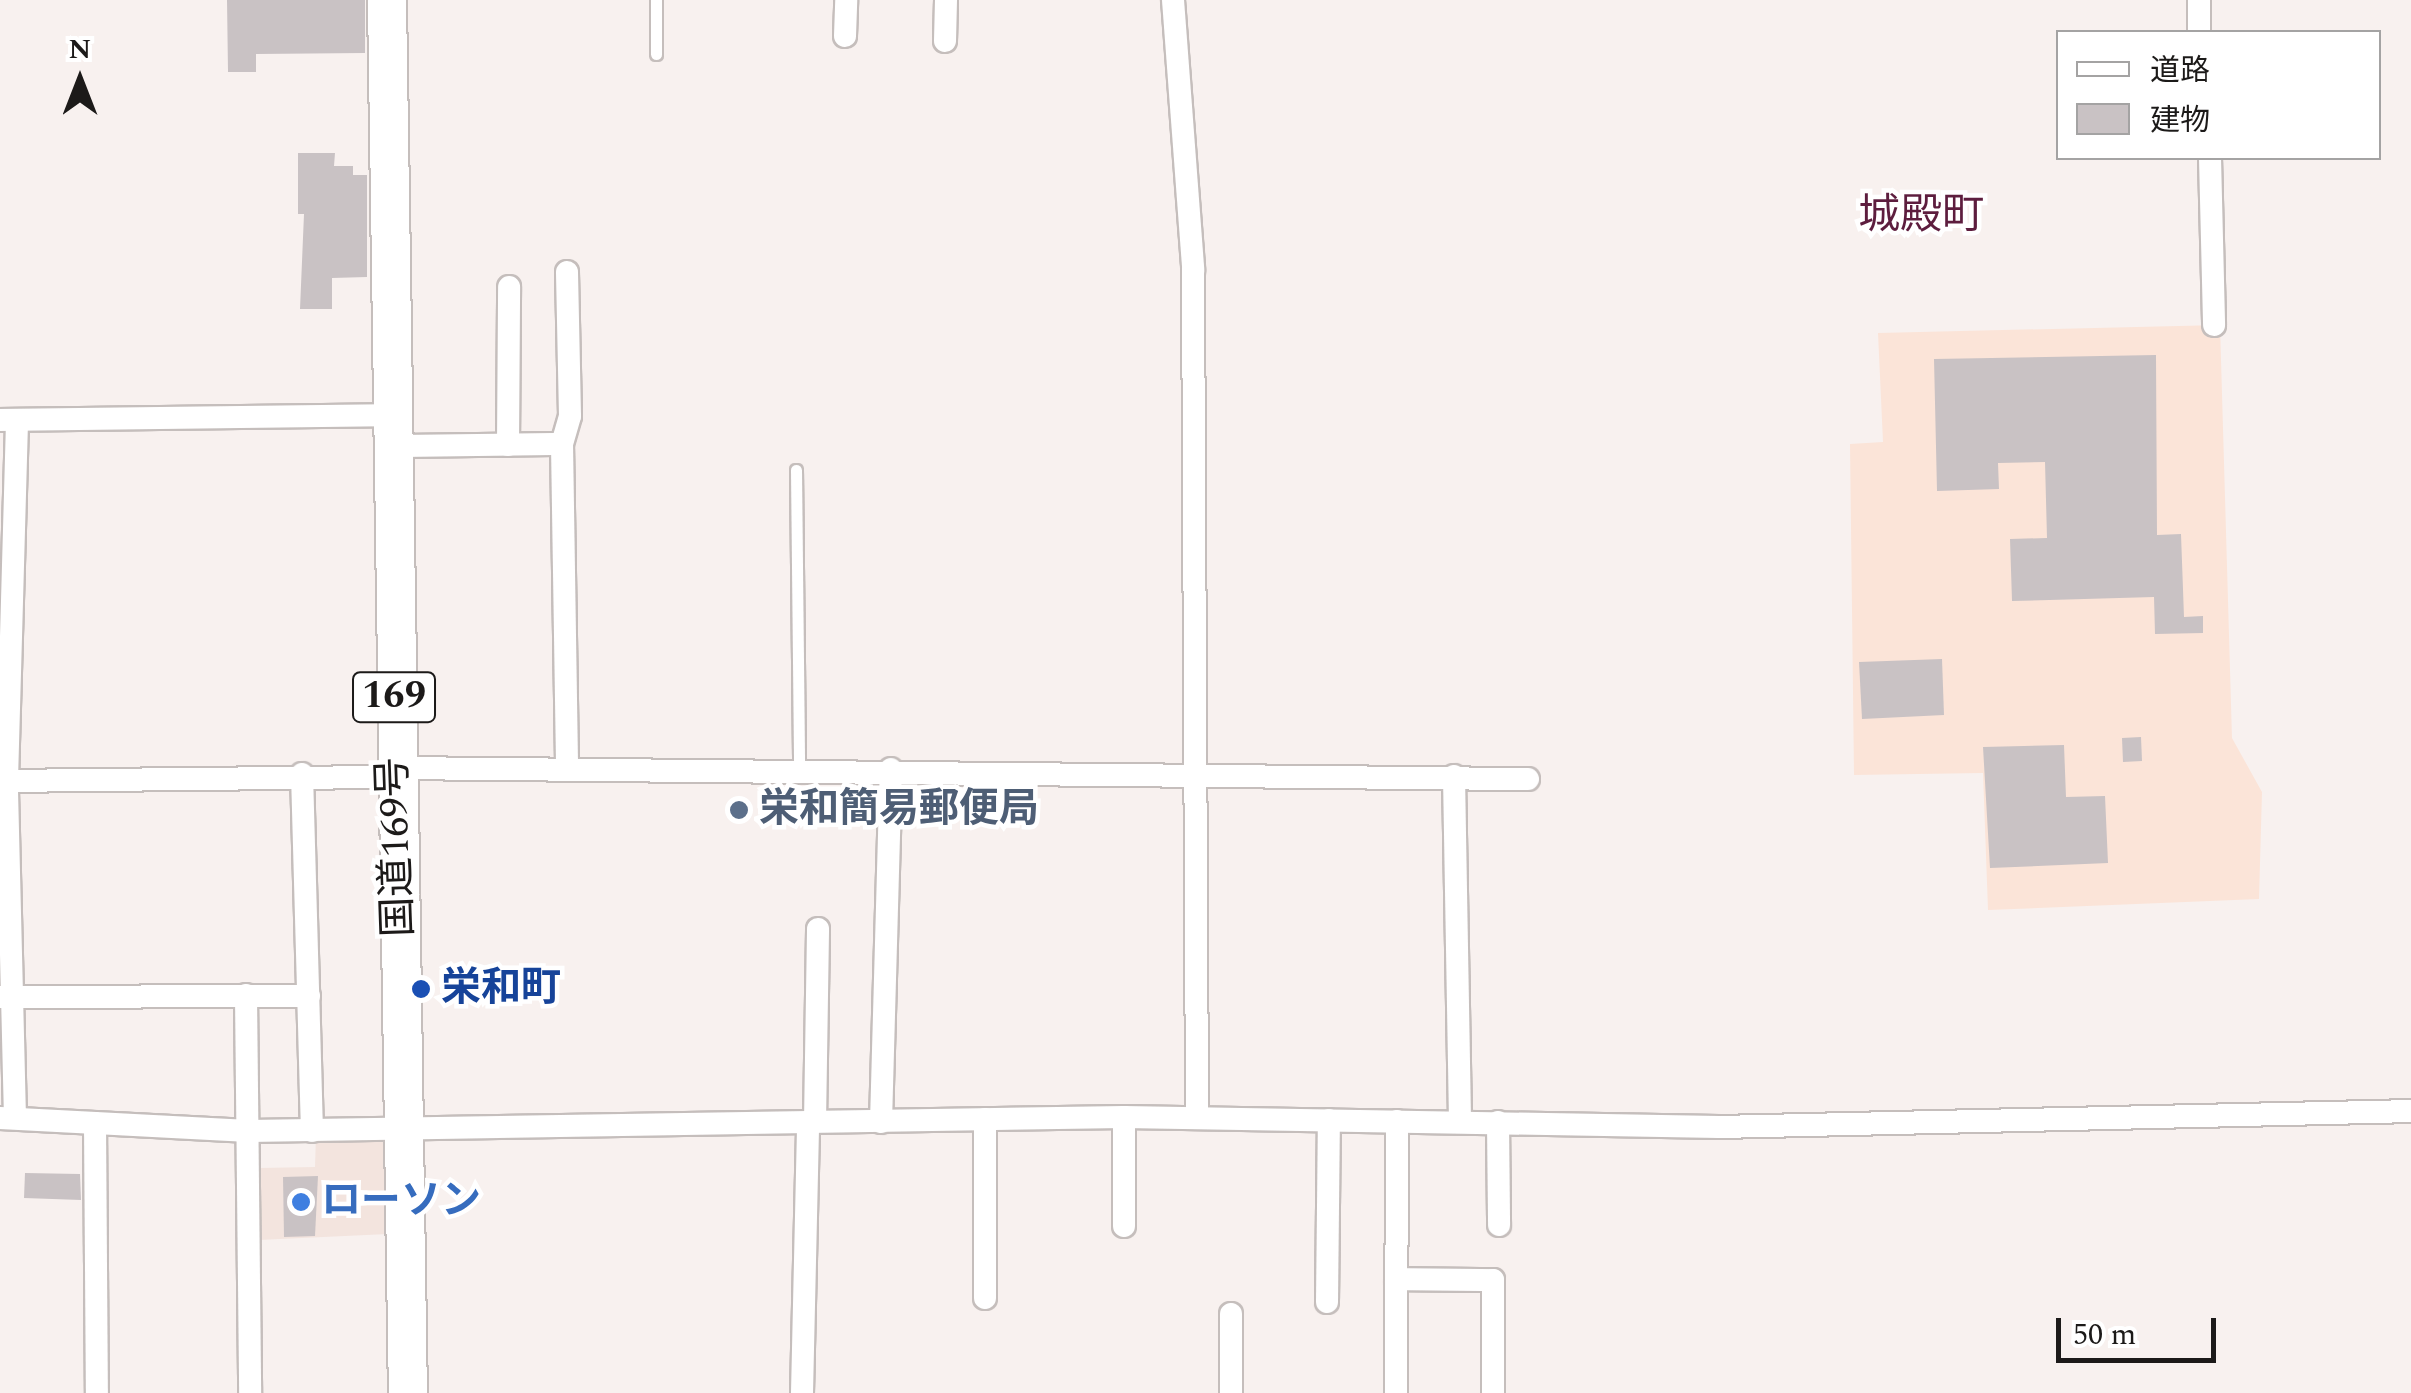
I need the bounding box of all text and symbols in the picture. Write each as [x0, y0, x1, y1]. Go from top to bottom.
text: N [69, 28, 91, 71]
north arrow [30, 30, 130, 130]
legend [2056, 30, 2381, 160]
text: 道路 [2150, 48, 2210, 94]
text: 建物 [2150, 98, 2210, 144]
district label: 城殿町 [1858, 191, 1984, 241]
road number: 169 [352, 664, 436, 730]
street label: 国道169号 [370, 756, 424, 938]
place label: 栄和簡易郵便局 [759, 786, 1039, 834]
marker: 栄和簡易郵便局 [728, 799, 750, 821]
place label: 栄和町 [441, 965, 561, 1013]
marker: 栄和町 [410, 978, 432, 1000]
place label: ローソン [321, 1178, 481, 1226]
marker: ローソン [290, 1191, 312, 1213]
scale bar [2061, 1298, 2221, 1360]
text: 50 m [2073, 1312, 2136, 1358]

